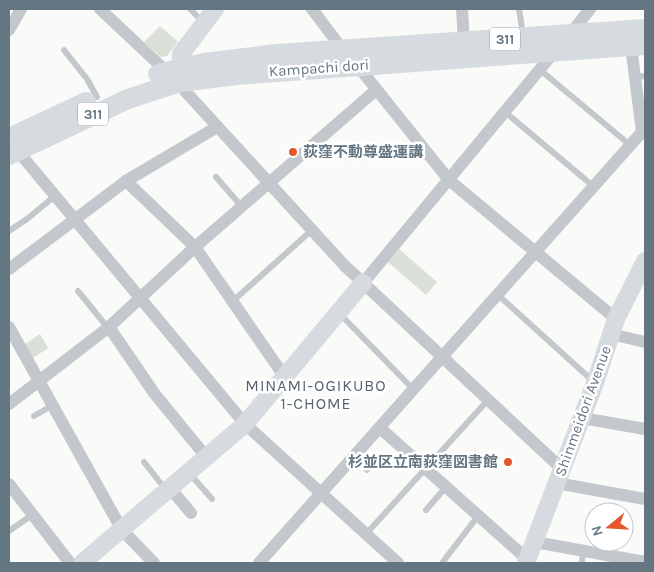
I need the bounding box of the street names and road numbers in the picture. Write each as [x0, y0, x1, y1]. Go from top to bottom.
road number: 311 [490, 28, 520, 50]
street label: Kampachi dori [268, 56, 370, 80]
road number: 311 [78, 102, 108, 126]
street label: Shinmeidori Avenue [551, 343, 615, 479]

